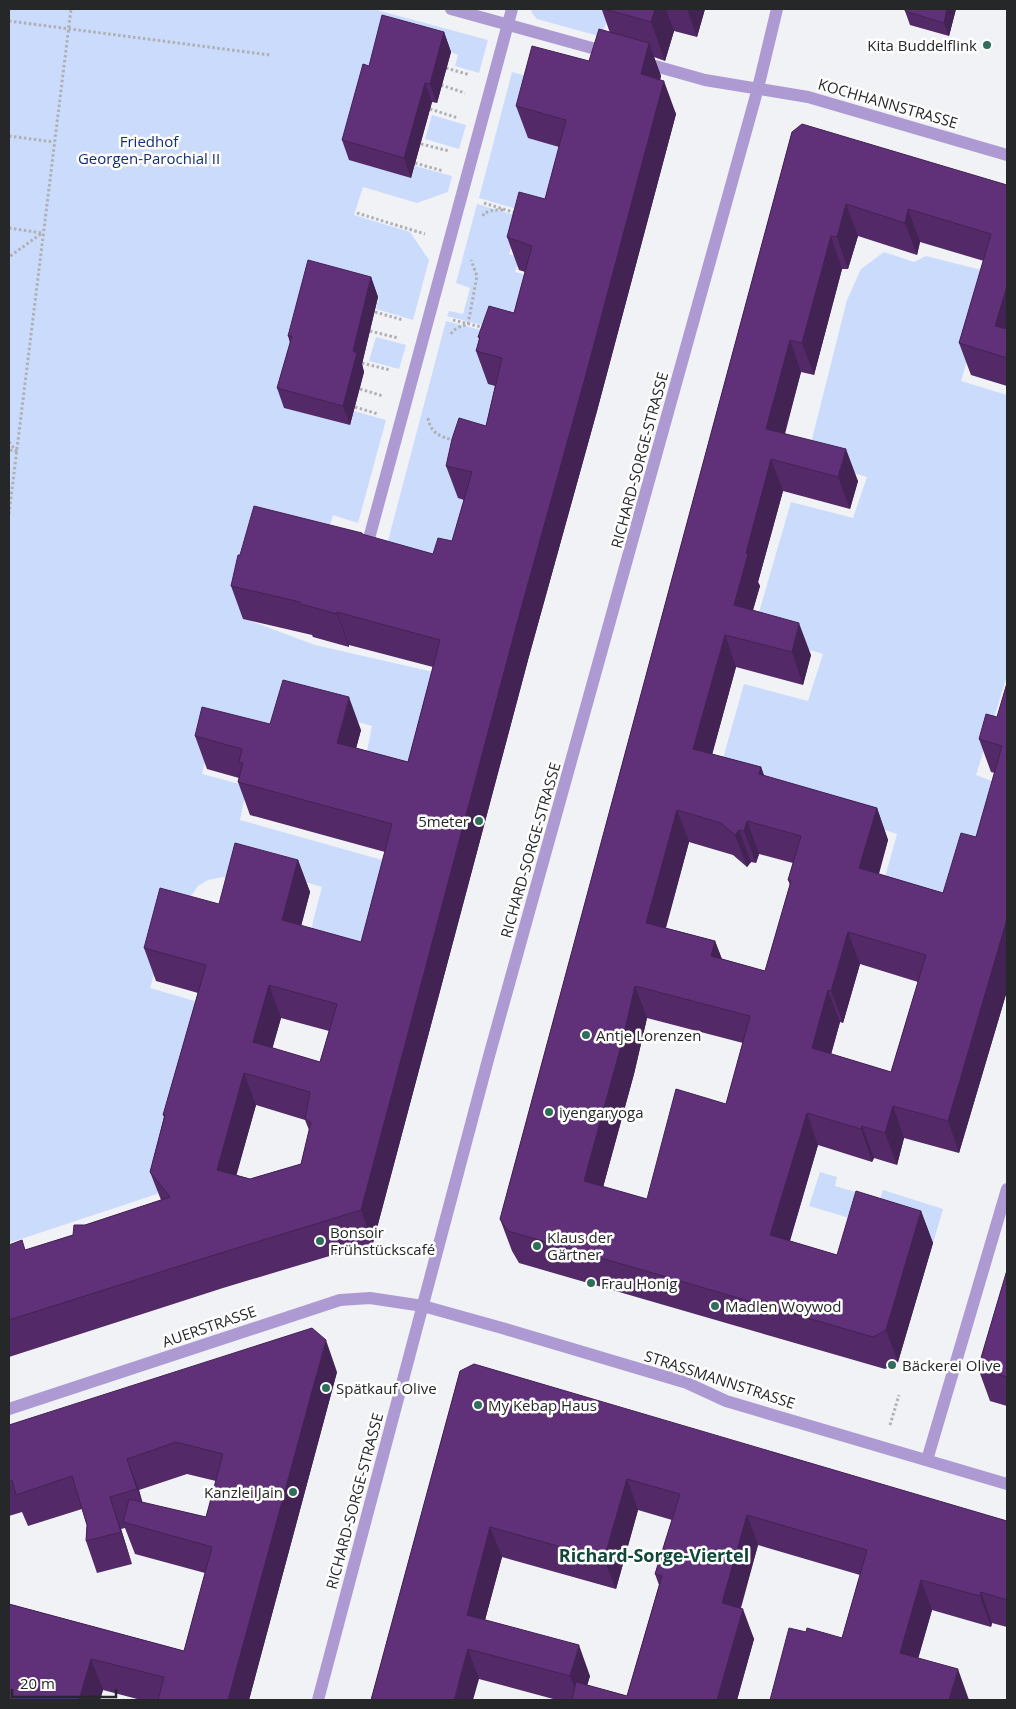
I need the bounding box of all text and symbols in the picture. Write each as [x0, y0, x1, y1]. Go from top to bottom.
place label: Kita Buddelflink [867, 35, 977, 55]
marker: Kita Buddelflink [981, 39, 993, 51]
street label: KOCHHANNSTRASSE [816, 73, 960, 133]
park label: Friedhof Georgen-Parochial II [78, 131, 220, 168]
street label: RICHARD-SORGE-STRASSE [606, 370, 672, 550]
street label: RICHARD-SORGE-STRASSE [495, 760, 565, 940]
place label: 5meter [418, 811, 469, 831]
marker: 5meter [473, 815, 485, 827]
place label: Antje Lorenzen [596, 1025, 701, 1045]
marker: Antje Lorenzen [580, 1029, 592, 1041]
place label: iyengaryoga [559, 1102, 644, 1122]
marker: iyengaryoga [543, 1106, 555, 1118]
place label: Bonsoir Frühstückscafé [330, 1222, 435, 1259]
place label: Klaus der Gärtner [547, 1227, 612, 1264]
marker: Bonsoir Frühstückscafé [314, 1235, 326, 1247]
marker: Klaus der Gärtner [531, 1240, 543, 1252]
place label: Frau Honig [601, 1273, 678, 1293]
marker: Frau Honig [585, 1277, 597, 1289]
place label: Madlen Woywod [725, 1296, 842, 1316]
marker: Madlen Woywod [709, 1300, 721, 1312]
street label: AUERSTRASSE [159, 1301, 259, 1351]
street label: STRASSMANNSTRASSE [642, 1345, 798, 1413]
place label: Bäckerei Olive [902, 1355, 1001, 1375]
marker: Bäckerei Olive [886, 1359, 898, 1371]
place label: Spätkauf Olive [336, 1378, 437, 1398]
marker: Spätkauf Olive [320, 1382, 332, 1394]
place label: My Kebap Haus [488, 1395, 597, 1415]
marker: My Kebap Haus [472, 1399, 484, 1411]
street label: RICHARD-SORGE-STRASSE [321, 1411, 387, 1591]
place label: Kanzlei Jain [204, 1482, 283, 1502]
marker: Kanzlei Jain [287, 1486, 299, 1498]
district label: Richard-Sorge-Viertel [559, 1543, 749, 1567]
scale bar [12, 1666, 116, 1698]
text: 20 m [20, 1673, 55, 1693]

